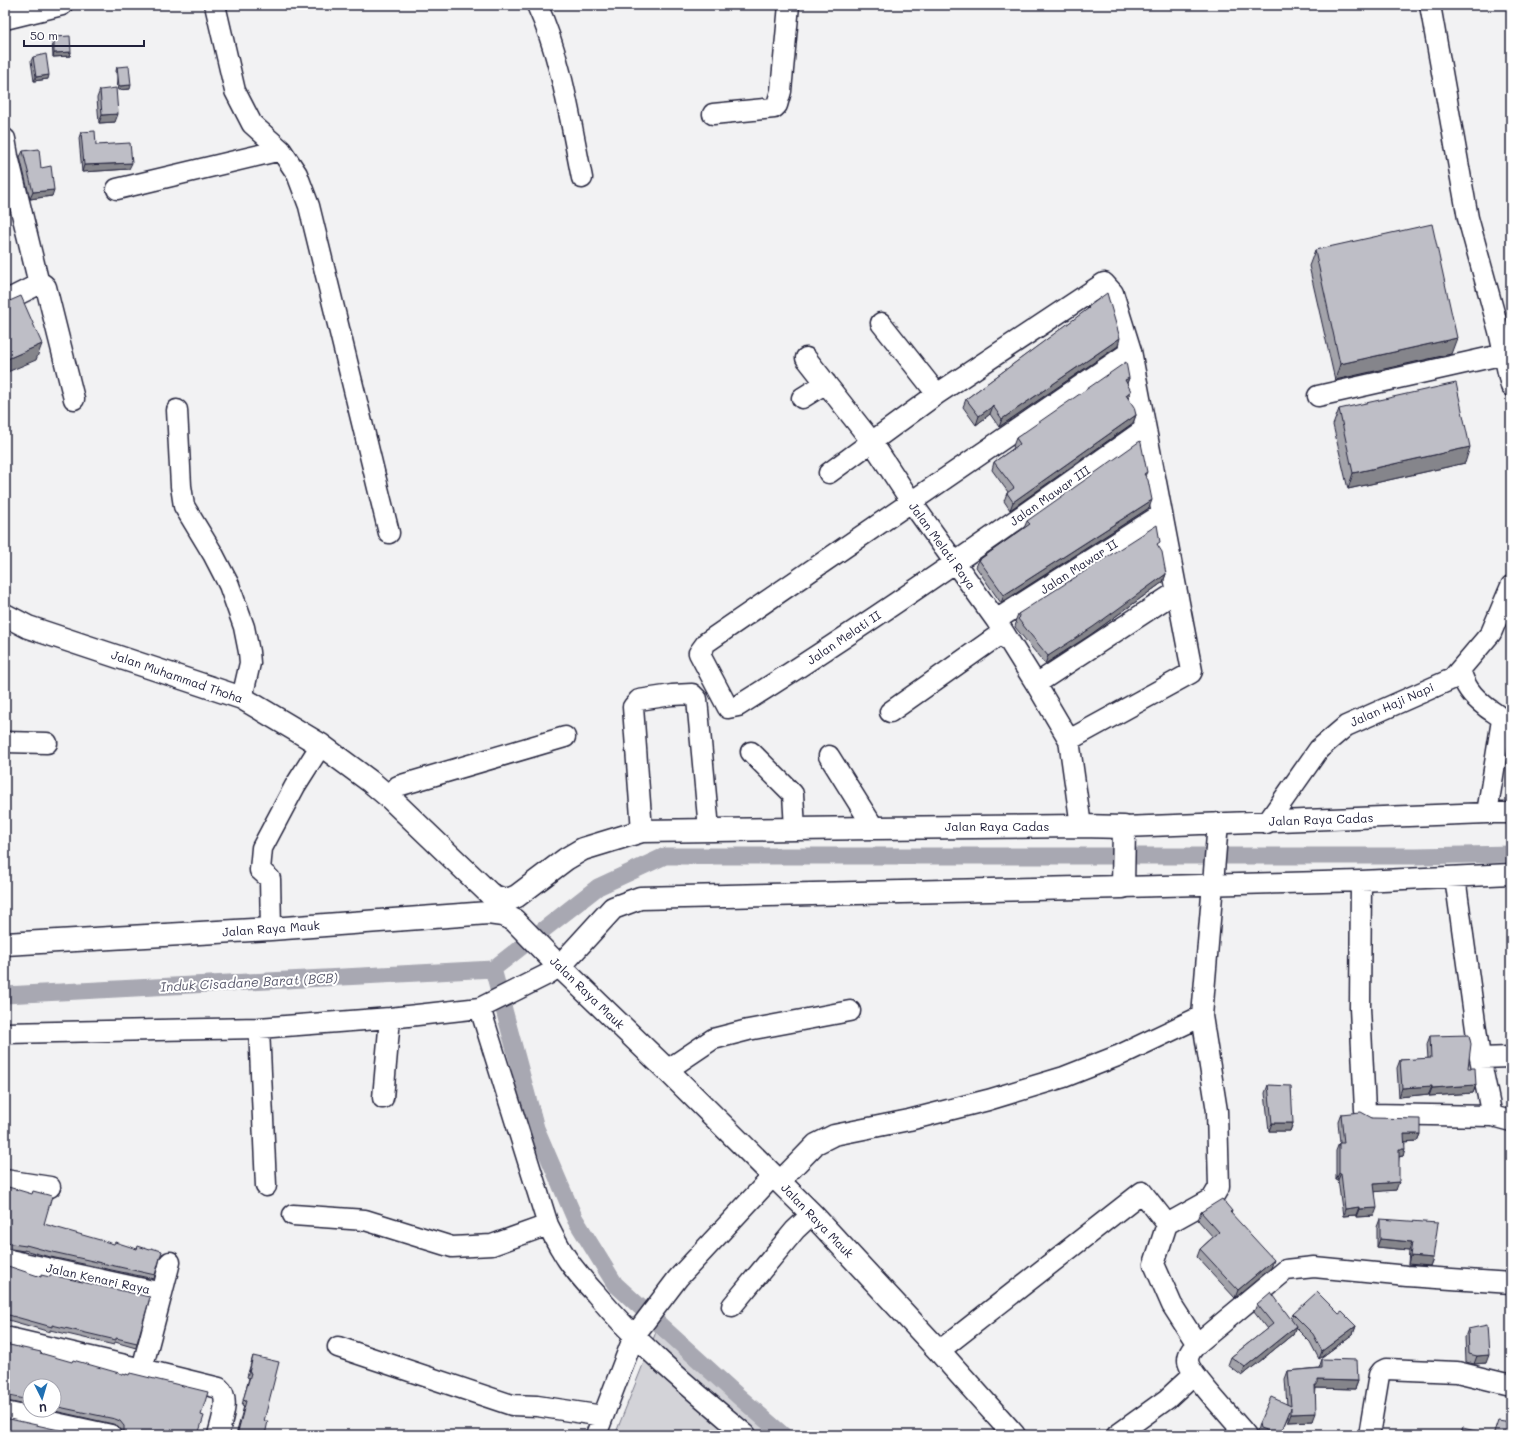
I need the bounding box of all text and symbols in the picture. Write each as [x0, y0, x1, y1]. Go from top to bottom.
scale bar [24, 22, 144, 48]
text: 50 m [30, 27, 58, 43]
street label: Jalan Mawar III [1006, 462, 1093, 529]
street label: Jalan Melati Raya [906, 499, 980, 592]
street label: Jalan Mawar II [1037, 535, 1120, 597]
street label: Jalan Melati II [803, 607, 883, 668]
street label: Jalan Muhammad Thoha [109, 646, 245, 706]
street label: Jalan Haji Napi [1347, 678, 1436, 730]
street label: Jalan Raya Cadas [1268, 809, 1374, 829]
street label: Jalan Raya Cadas [945, 818, 1050, 834]
street label: Jalan Raya Mauk [222, 917, 320, 939]
street label: Jalan Raya Mauk [547, 953, 628, 1032]
water label: Induk Cisadane Barat (BCB) [160, 968, 339, 995]
street label: Jalan Raya Mauk [778, 1180, 857, 1261]
street label: Jalan Kenari Raya [45, 1259, 152, 1297]
north arrow [22, 1378, 62, 1418]
text: U [38, 1401, 47, 1416]

